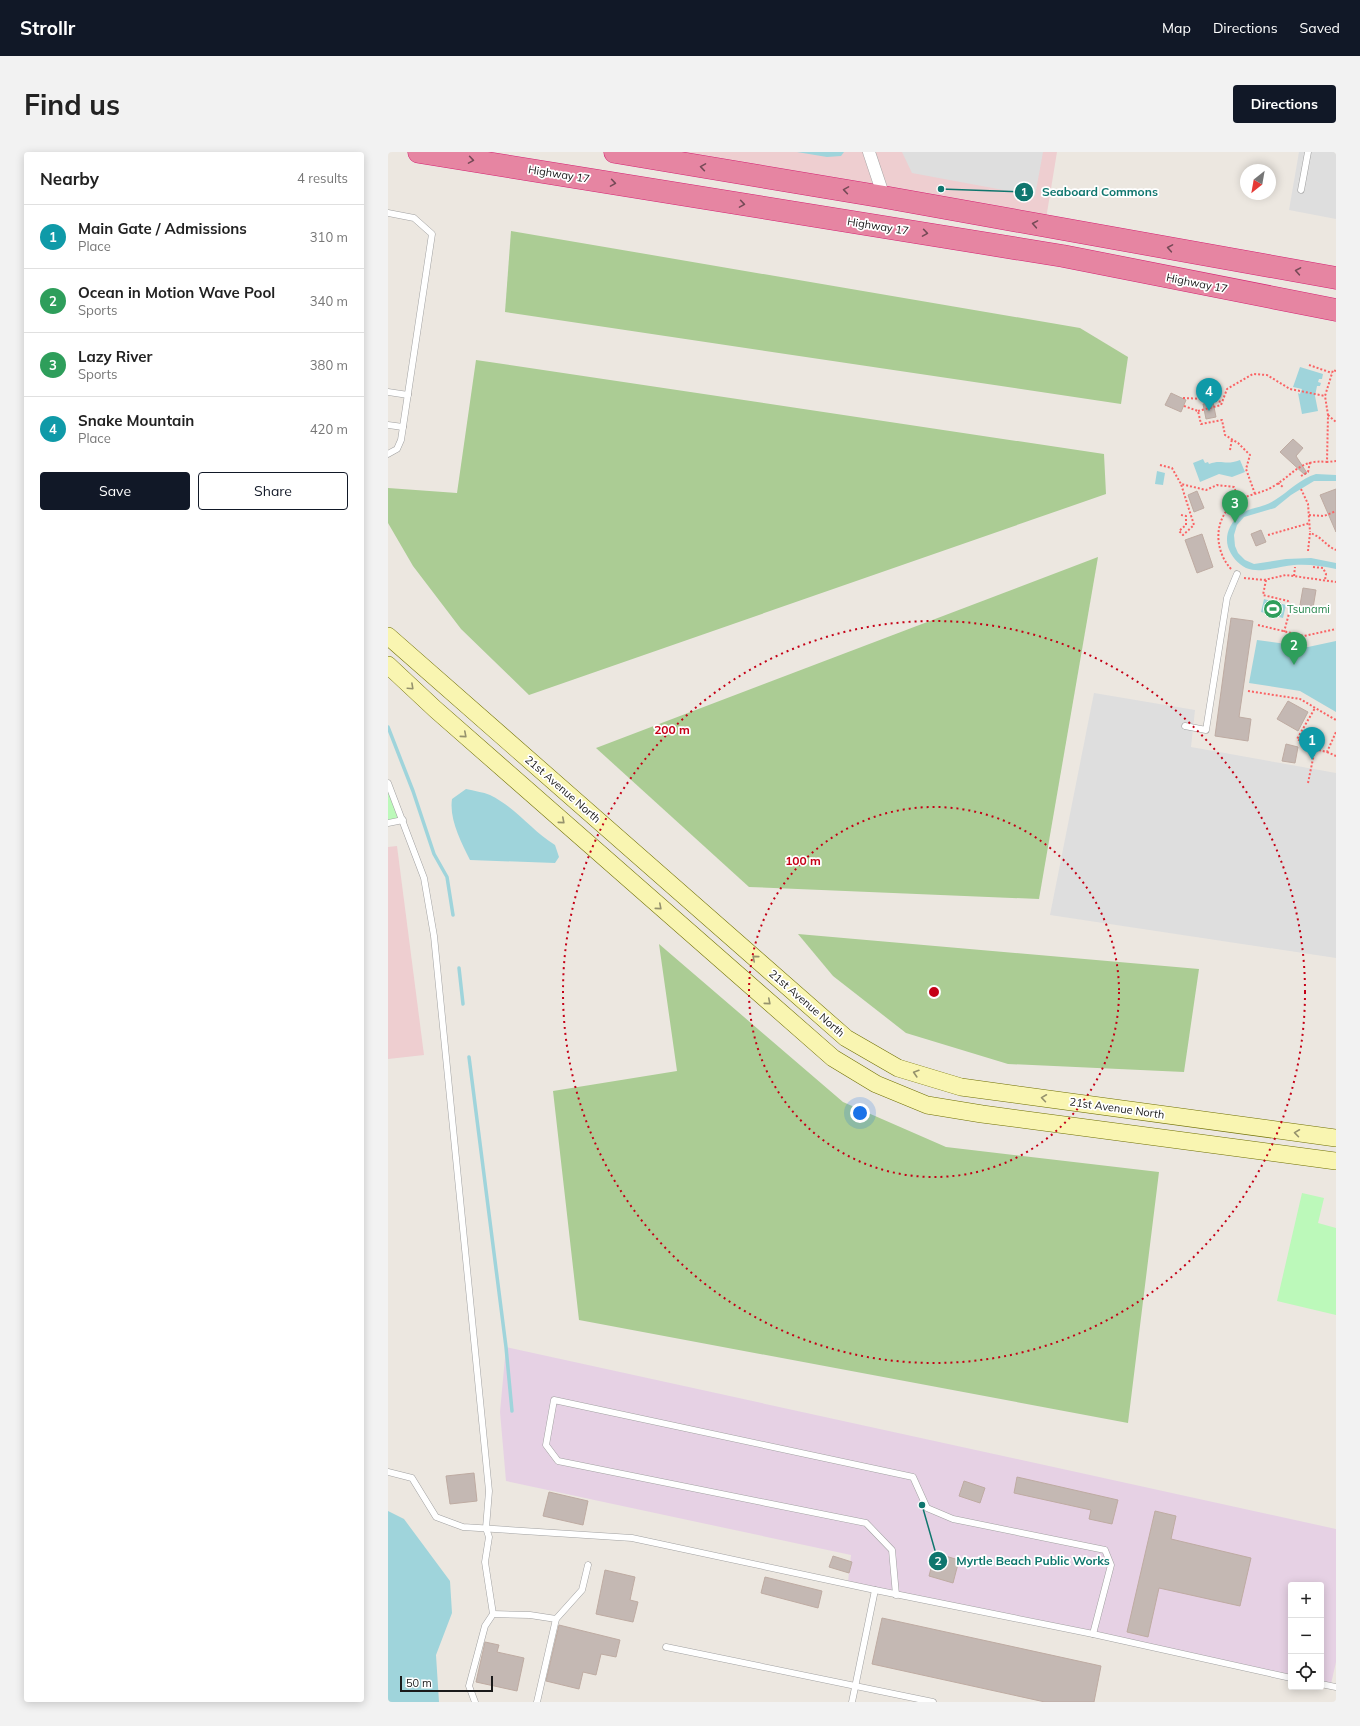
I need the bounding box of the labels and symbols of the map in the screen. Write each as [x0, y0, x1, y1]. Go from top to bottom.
one-way arrow [468, 155, 474, 164]
street label: Highway 17 [527, 162, 591, 186]
one-way arrow [700, 163, 707, 171]
north arrow [1240, 164, 1276, 200]
one-way arrow [610, 178, 617, 187]
callout: Seaboard Commons [1014, 180, 1166, 204]
text: 1 [1020, 184, 1028, 199]
text: Seaboard Commons [1042, 184, 1158, 199]
one-way arrow [842, 186, 849, 195]
one-way arrow [739, 199, 745, 208]
street label: Highway 17 [846, 214, 910, 238]
one-way arrow [1032, 220, 1038, 228]
one-way arrow [922, 228, 929, 237]
one-way arrow [1167, 244, 1173, 253]
one-way arrow [1295, 267, 1301, 276]
street label: Highway 17 [1165, 270, 1229, 296]
pin: 4 [1196, 378, 1222, 411]
pin: 3 [1222, 490, 1248, 523]
sports icon: Tsunami [1262, 598, 1284, 620]
place label: Tsunami [1287, 602, 1330, 616]
pin: 2 [1281, 632, 1307, 665]
one-way arrow [407, 682, 414, 689]
text: 200 m [654, 722, 690, 737]
pin: 1 [1299, 727, 1325, 760]
one-way arrow [459, 730, 467, 738]
street label: 21st Avenue North [522, 752, 604, 826]
one-way arrow [557, 816, 565, 824]
text: 100 m [785, 853, 821, 868]
one-way arrow [655, 902, 662, 909]
one-way arrow [752, 956, 760, 963]
street label: 21st Avenue North [766, 966, 848, 1040]
centre of rings [927, 985, 941, 999]
one-way arrow [763, 997, 770, 1004]
one-way arrow [913, 1069, 920, 1078]
one-way arrow [1041, 1094, 1047, 1103]
street label: 21st Avenue North [1069, 1094, 1165, 1122]
your location [850, 1103, 870, 1123]
one-way arrow [1294, 1129, 1300, 1138]
callout: Myrtle Beach Public Works [928, 1549, 1117, 1573]
text: 2 [934, 1553, 942, 1568]
text: Myrtle Beach Public Works [956, 1553, 1110, 1568]
scale bar [400, 1674, 493, 1693]

